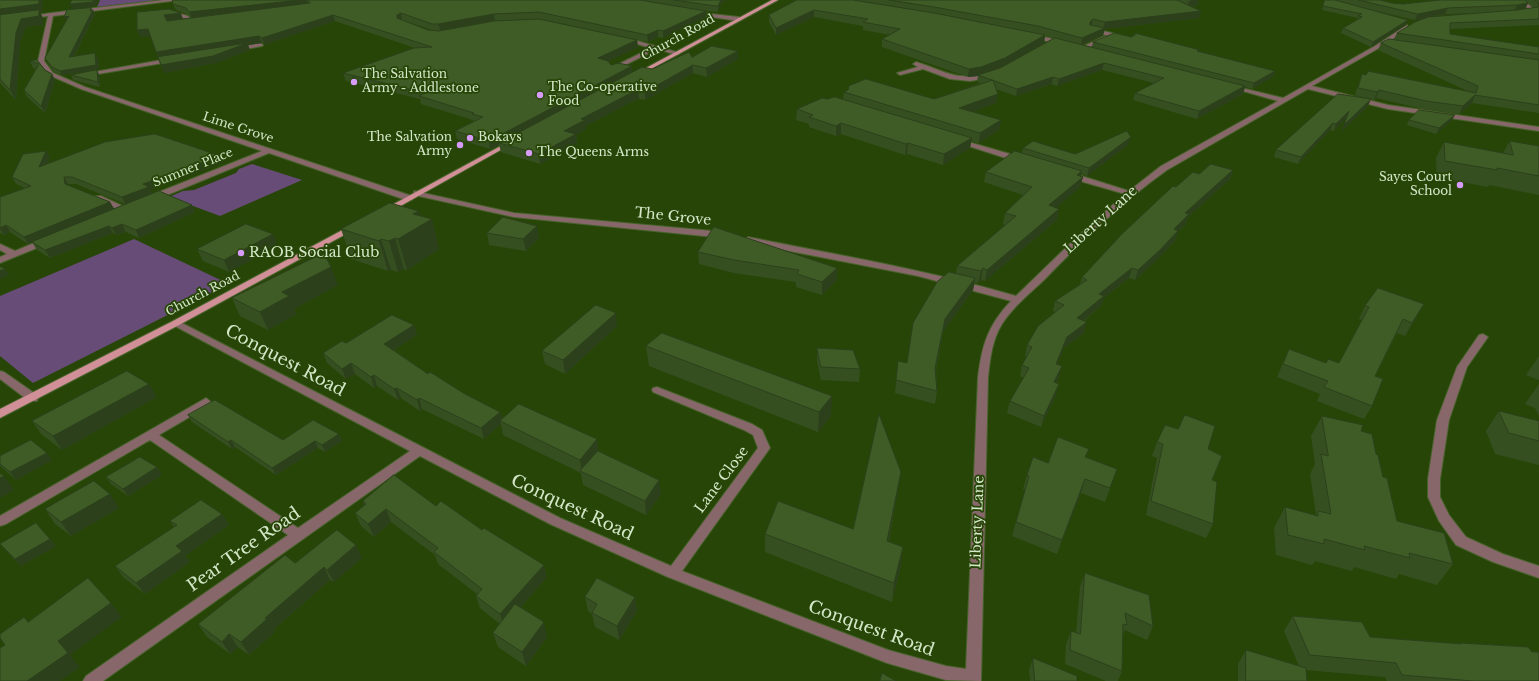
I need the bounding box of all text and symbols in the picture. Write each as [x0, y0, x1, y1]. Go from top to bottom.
street label: Church Road [639, 12, 717, 64]
place label: The Salvation Army - Addlestone [362, 68, 479, 96]
marker: The Salvation Army - Addlestone [349, 77, 359, 87]
place label: The Co-operative Food [548, 81, 657, 109]
marker: The Co-operative Food [535, 90, 545, 100]
street label: Lime Grove [201, 110, 275, 146]
place label: The Salvation Army [367, 131, 452, 159]
place label: Bokays [478, 131, 522, 145]
marker: Bokays [465, 133, 475, 143]
marker: The Salvation Army [455, 140, 465, 150]
street label: Sumner Place [151, 145, 235, 191]
place label: The Queens Arms [537, 146, 649, 160]
marker: The Queens Arms [524, 148, 534, 158]
place label: Sayes Court School [1379, 171, 1452, 199]
marker: Sayes Court School [1455, 180, 1465, 190]
street label: Liberty Lane [1061, 183, 1141, 257]
street label: The Grove [634, 205, 712, 229]
place label: RAOB Social Club [249, 245, 379, 261]
marker: RAOB Social Club [236, 248, 246, 258]
street label: Church Road [164, 268, 242, 320]
street label: Conquest Road [222, 321, 348, 401]
street label: Lane Close [692, 443, 752, 517]
street label: Conquest Road [507, 471, 637, 545]
street label: Liberty Lane [968, 475, 988, 569]
street label: Pear Tree Road [184, 503, 304, 597]
street label: Conquest Road [805, 597, 937, 661]

